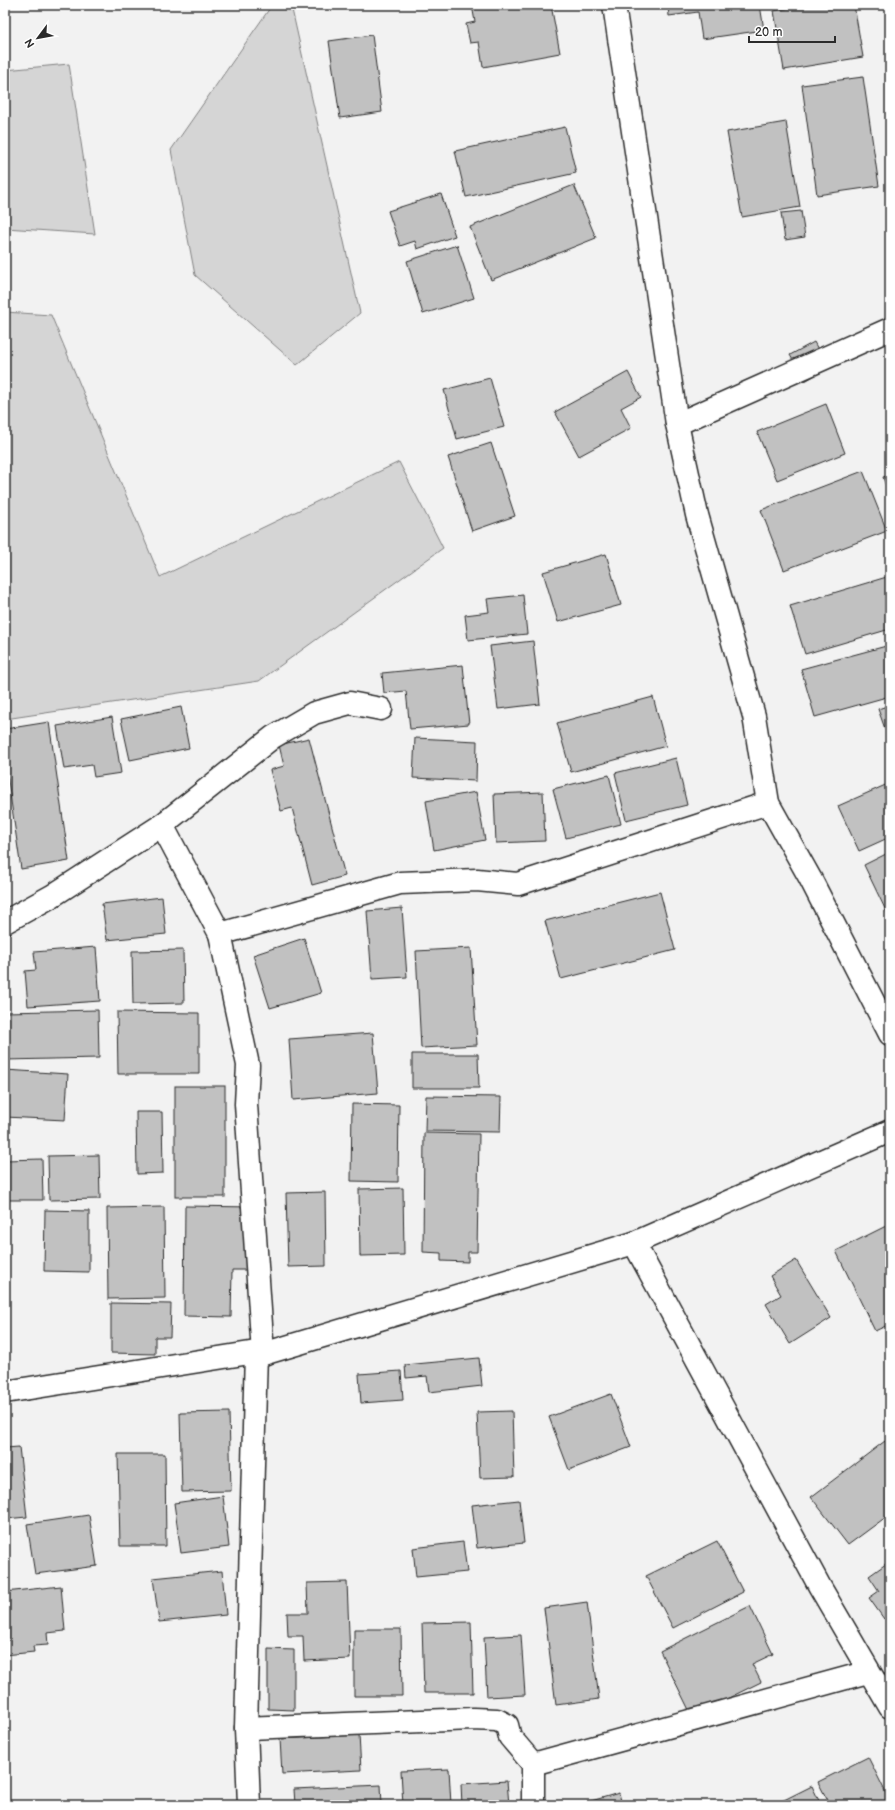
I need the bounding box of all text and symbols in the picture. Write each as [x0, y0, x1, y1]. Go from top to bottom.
north arrow [18, 18, 58, 58]
scale bar [749, 18, 835, 44]
text: 20 m [755, 25, 782, 40]
text: N [22, 36, 38, 50]

